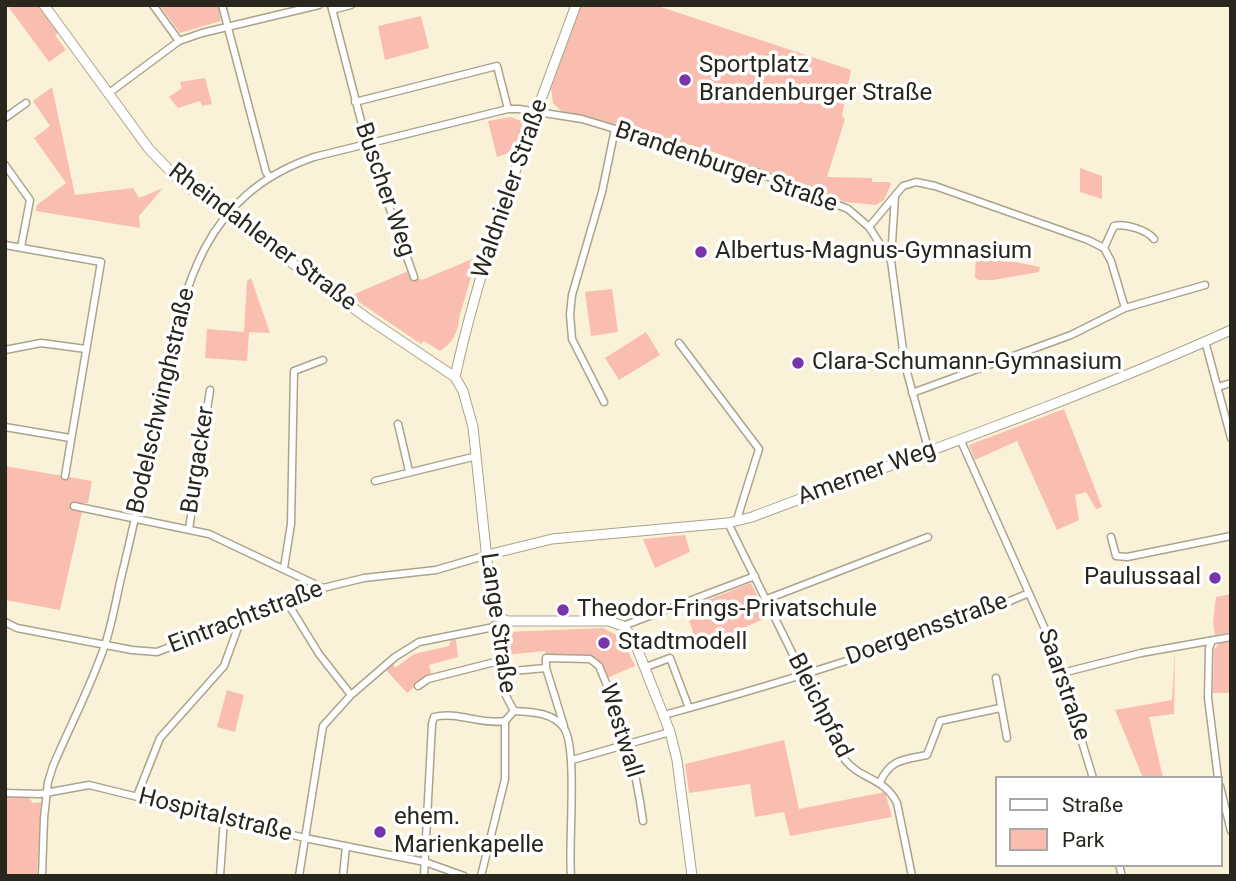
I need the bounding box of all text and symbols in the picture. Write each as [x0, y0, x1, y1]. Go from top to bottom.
place label: Sportplatz Brandenburger Straße [699, 52, 932, 108]
marker: Sportplatz Brandenburger Straße [677, 72, 693, 88]
street label: Waldnieler Straße [467, 96, 555, 282]
street label: Brandenburger Straße [611, 116, 841, 220]
street label: Buscher Weg [348, 119, 420, 261]
street label: Rheindahlener Straße [162, 158, 362, 318]
place label: Albertus-Magnus-Gymnasium [715, 238, 1032, 266]
marker: Albertus-Magnus-Gymnasium [693, 244, 709, 260]
street label: Bodelschwinghstraße [122, 285, 202, 517]
place label: Clara-Schumann-Gymnasium [812, 349, 1122, 377]
marker: Clara-Schumann-Gymnasium [790, 355, 806, 371]
street label: Burgacker [176, 404, 222, 516]
street label: Amerner Weg [794, 436, 940, 512]
street label: Lange Straße [473, 551, 521, 695]
place label: Paulussaal [1084, 564, 1201, 592]
marker: Paulussaal [1207, 570, 1223, 586]
street label: Eintrachtstraße [165, 575, 327, 661]
street label: Doergensstraße [842, 587, 1012, 673]
place label: Theodor-Frings-Privatschule [577, 596, 877, 624]
marker: Theodor-Frings-Privatschule [555, 602, 571, 618]
street label: Saarstraße [1030, 625, 1096, 745]
place label: Stadtmodell [618, 629, 747, 657]
marker: Stadtmodell [596, 635, 612, 651]
street label: Bleichpfad [780, 649, 858, 763]
street label: Westwall [592, 681, 648, 781]
legend [995, 776, 1222, 867]
street label: Hospitalstraße [135, 783, 295, 849]
text: Straße [1062, 793, 1123, 817]
place label: ehem. Marienkapelle [394, 804, 544, 860]
marker: ehem. Marienkapelle [372, 824, 388, 840]
text: Park [1062, 828, 1104, 852]

